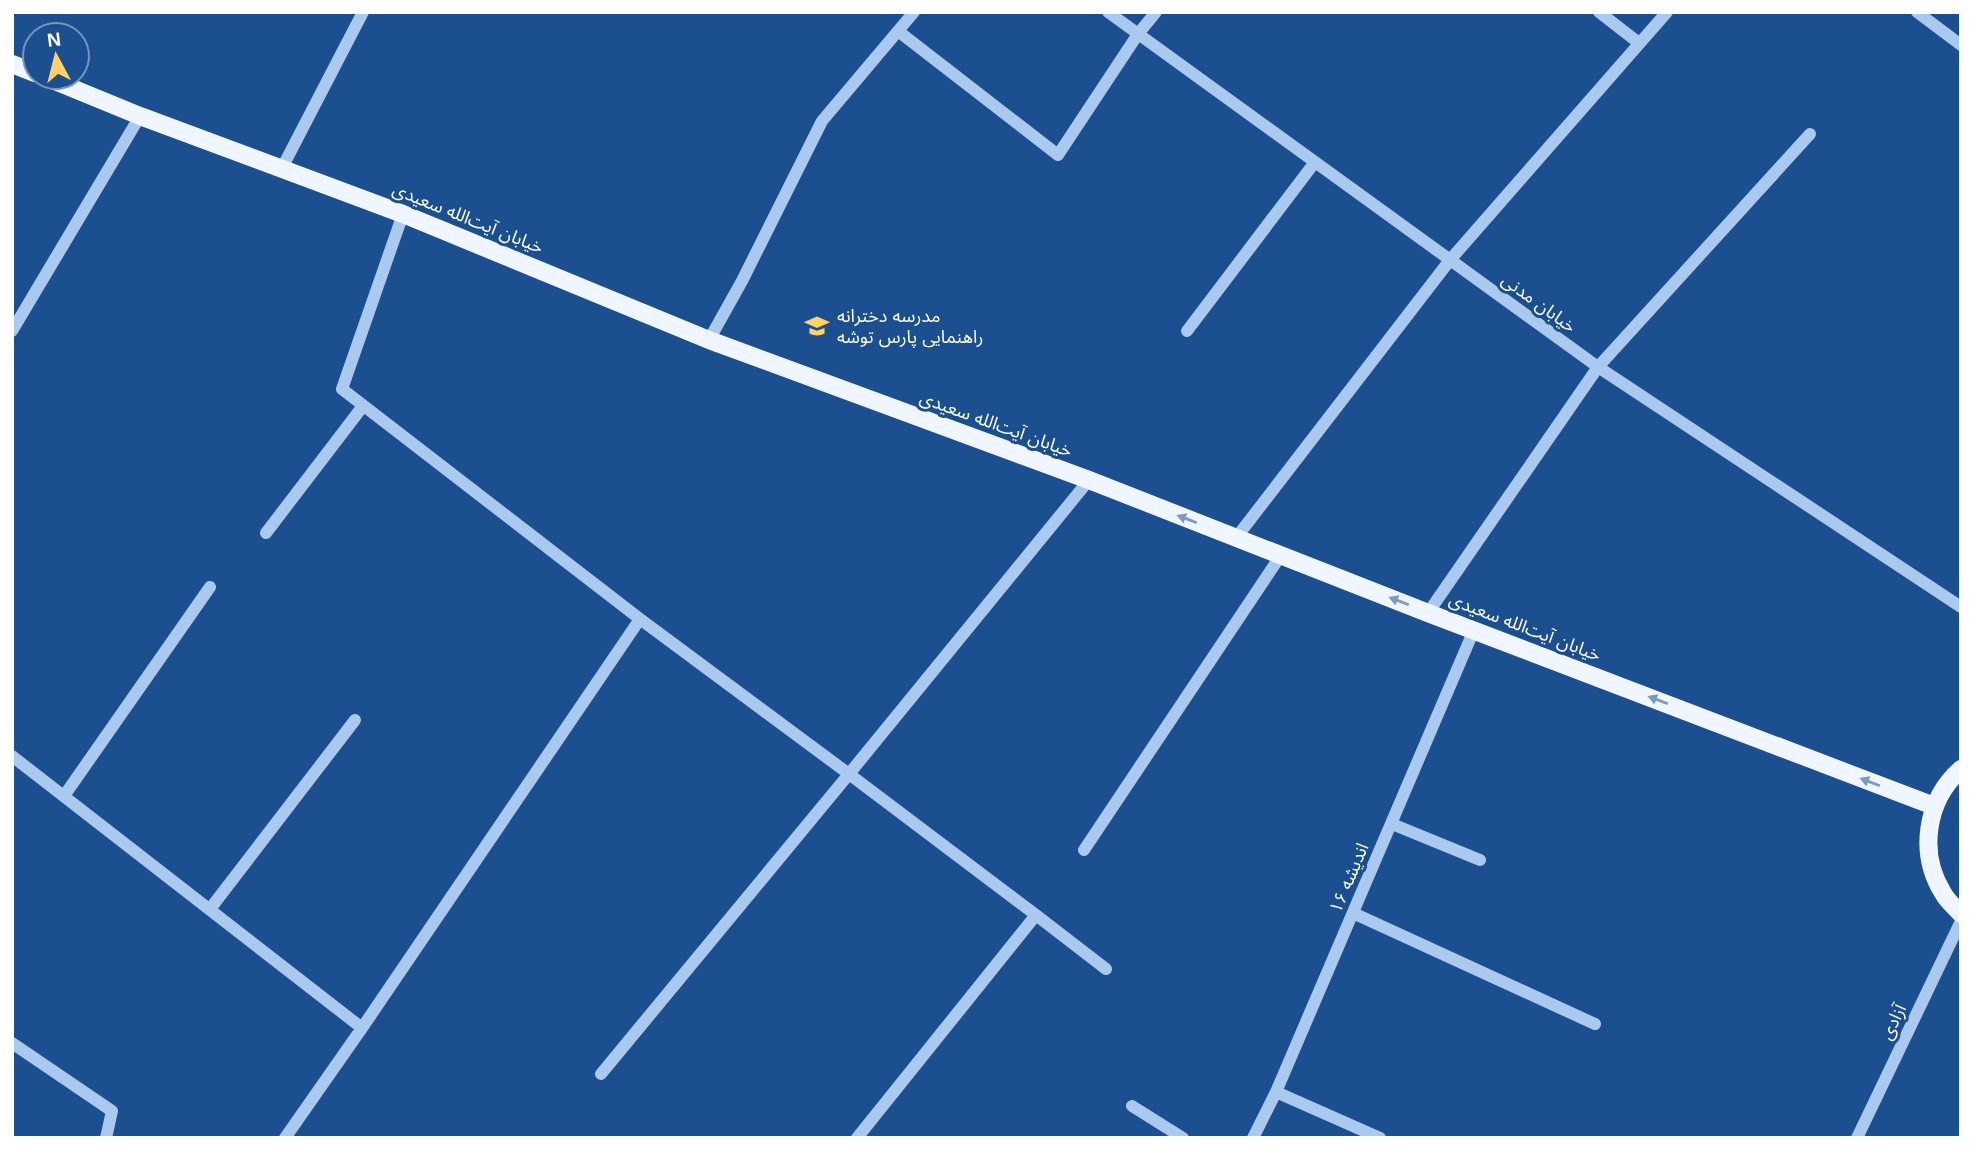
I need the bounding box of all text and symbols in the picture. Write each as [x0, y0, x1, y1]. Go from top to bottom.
north arrow [21, 21, 91, 91]
text: N [46, 28, 62, 51]
street label: خیابان آیت‌الله سعیدی [389, 179, 546, 258]
street label: خیابان مدنی [1497, 269, 1580, 337]
place label: مدرسه دخترانه راهنمایی پارس توشه [837, 306, 983, 348]
school or university icon: مدرسه دخترانه راهنمایی پارس توشه [803, 312, 831, 340]
street label: خیابان آیت‌الله سعیدی [917, 387, 1075, 462]
one-way arrow [1177, 513, 1198, 524]
street label: خیابان آیت‌الله سعیدی [1446, 589, 1604, 666]
one-way arrow [1389, 596, 1410, 607]
one-way arrow [1647, 695, 1668, 706]
one-way arrow [1860, 776, 1881, 787]
street label: اندیشه ۱۶ [1325, 840, 1373, 916]
street label: آزادی [1876, 1000, 1911, 1043]

